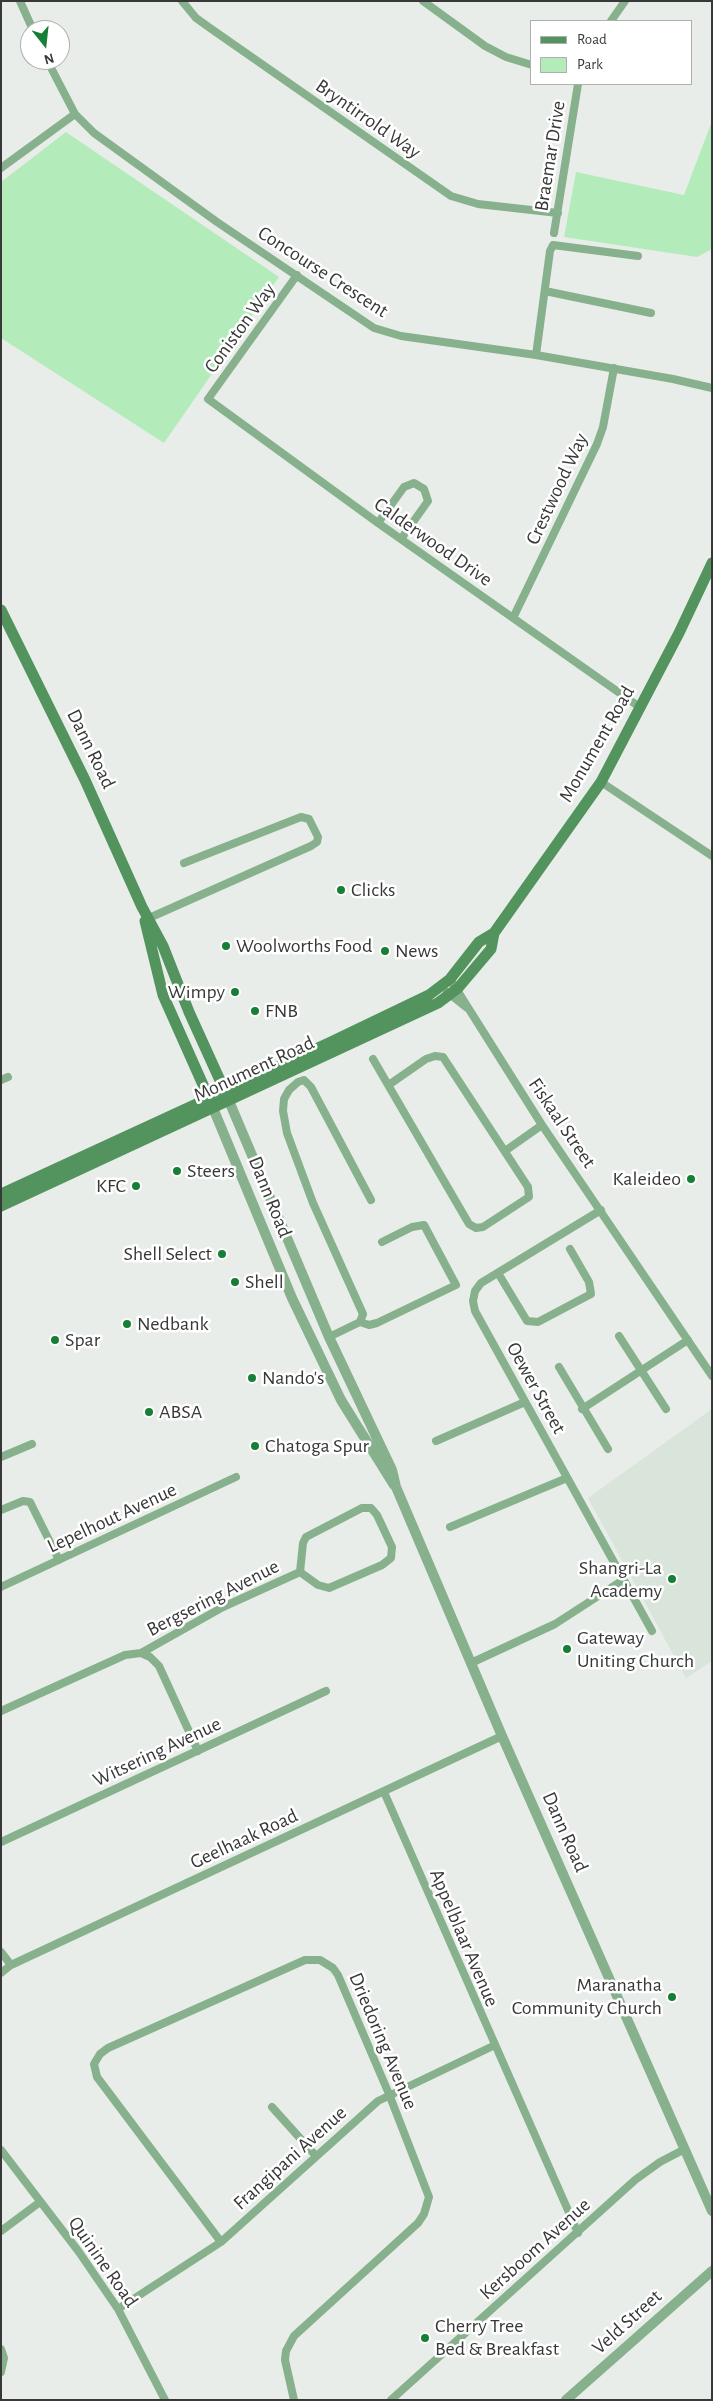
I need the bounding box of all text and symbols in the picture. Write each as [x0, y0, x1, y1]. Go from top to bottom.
north arrow [20, 20, 70, 70]
legend [530, 20, 693, 85]
text: Road [577, 32, 607, 47]
text: N [42, 50, 55, 67]
text: Park [577, 57, 603, 72]
street label: Bryntirrold Way [311, 74, 425, 164]
street label: Braemar Drive [529, 99, 571, 213]
street label: Concourse Crescent [253, 221, 393, 323]
street label: Coniston Way [199, 278, 281, 378]
street label: Crestwood Way [521, 429, 593, 549]
street label: Calderwood Drive [369, 492, 497, 592]
street label: Monument Road [554, 682, 640, 806]
street label: Dann Road [61, 705, 121, 793]
place label: Clicks [351, 878, 395, 902]
marker: Clicks [335, 884, 347, 896]
place label: Woolworths Food [236, 934, 372, 958]
place label: News [395, 939, 438, 963]
marker: Woolworths Food [220, 940, 232, 952]
marker: News [379, 945, 391, 957]
place label: Wimpy [168, 980, 225, 1004]
marker: Wimpy [229, 986, 241, 998]
place label: FNB [265, 999, 298, 1023]
marker: FNB [249, 1005, 261, 1017]
street label: Monument Road [190, 1031, 318, 1107]
street label: Fiskaal Street [523, 1073, 601, 1173]
street label: Dann Road [243, 1153, 297, 1241]
place label: Steers [187, 1159, 235, 1183]
marker: Steers [171, 1165, 183, 1177]
place label: Kaleideo [613, 1167, 681, 1191]
marker: Kaleideo [685, 1173, 697, 1185]
place label: KFC [96, 1174, 126, 1198]
marker: KFC [130, 1180, 142, 1192]
place label: Shell Select [123, 1242, 212, 1266]
marker: Shell Select [216, 1248, 228, 1260]
place label: Shell [245, 1270, 284, 1294]
marker: Shell [229, 1276, 241, 1288]
place label: Nedbank [137, 1312, 209, 1336]
marker: Nedbank [121, 1318, 133, 1330]
place label: Spar [65, 1328, 100, 1352]
marker: Spar [49, 1334, 61, 1346]
street label: Oewer Street [501, 1338, 571, 1438]
place label: Nando's [262, 1366, 324, 1390]
marker: Nando's [246, 1372, 258, 1384]
place label: ABSA [159, 1400, 202, 1424]
marker: ABSA [143, 1406, 155, 1418]
place label: Chatoga Spur [265, 1434, 369, 1458]
marker: Chatoga Spur [249, 1440, 261, 1452]
street label: Lepelhout Avenue [43, 1478, 181, 1558]
street label: Bergsering Avenue [143, 1554, 283, 1642]
place label: Shangri-La Academy [579, 1556, 662, 1603]
marker: Shangri-La Academy [666, 1573, 678, 1585]
place label: Gateway Uniting Church [577, 1626, 694, 1673]
marker: Gateway Uniting Church [561, 1643, 573, 1655]
street label: Witsering Avenue [89, 1712, 225, 1792]
street label: Dann Road [537, 1788, 593, 1876]
street label: Geelhaak Road [186, 1804, 302, 1874]
street label: Appelblaar Avenue [424, 1866, 504, 2010]
street label: Driedoring Avenue [343, 1969, 423, 2113]
place label: Maranatha Community Church [512, 1973, 662, 2020]
marker: Maranatha Community Church [666, 1991, 678, 2003]
street label: Frangipani Avenue [228, 2101, 352, 2215]
street label: Kersboom Avenue [475, 2193, 595, 2305]
street label: Quinine Road [63, 2212, 143, 2312]
street label: Veld Street [587, 2285, 667, 2359]
place label: Cherry Tree Bed & Breakfast [435, 2314, 559, 2361]
marker: Cherry Tree Bed & Breakfast [419, 2332, 431, 2344]

